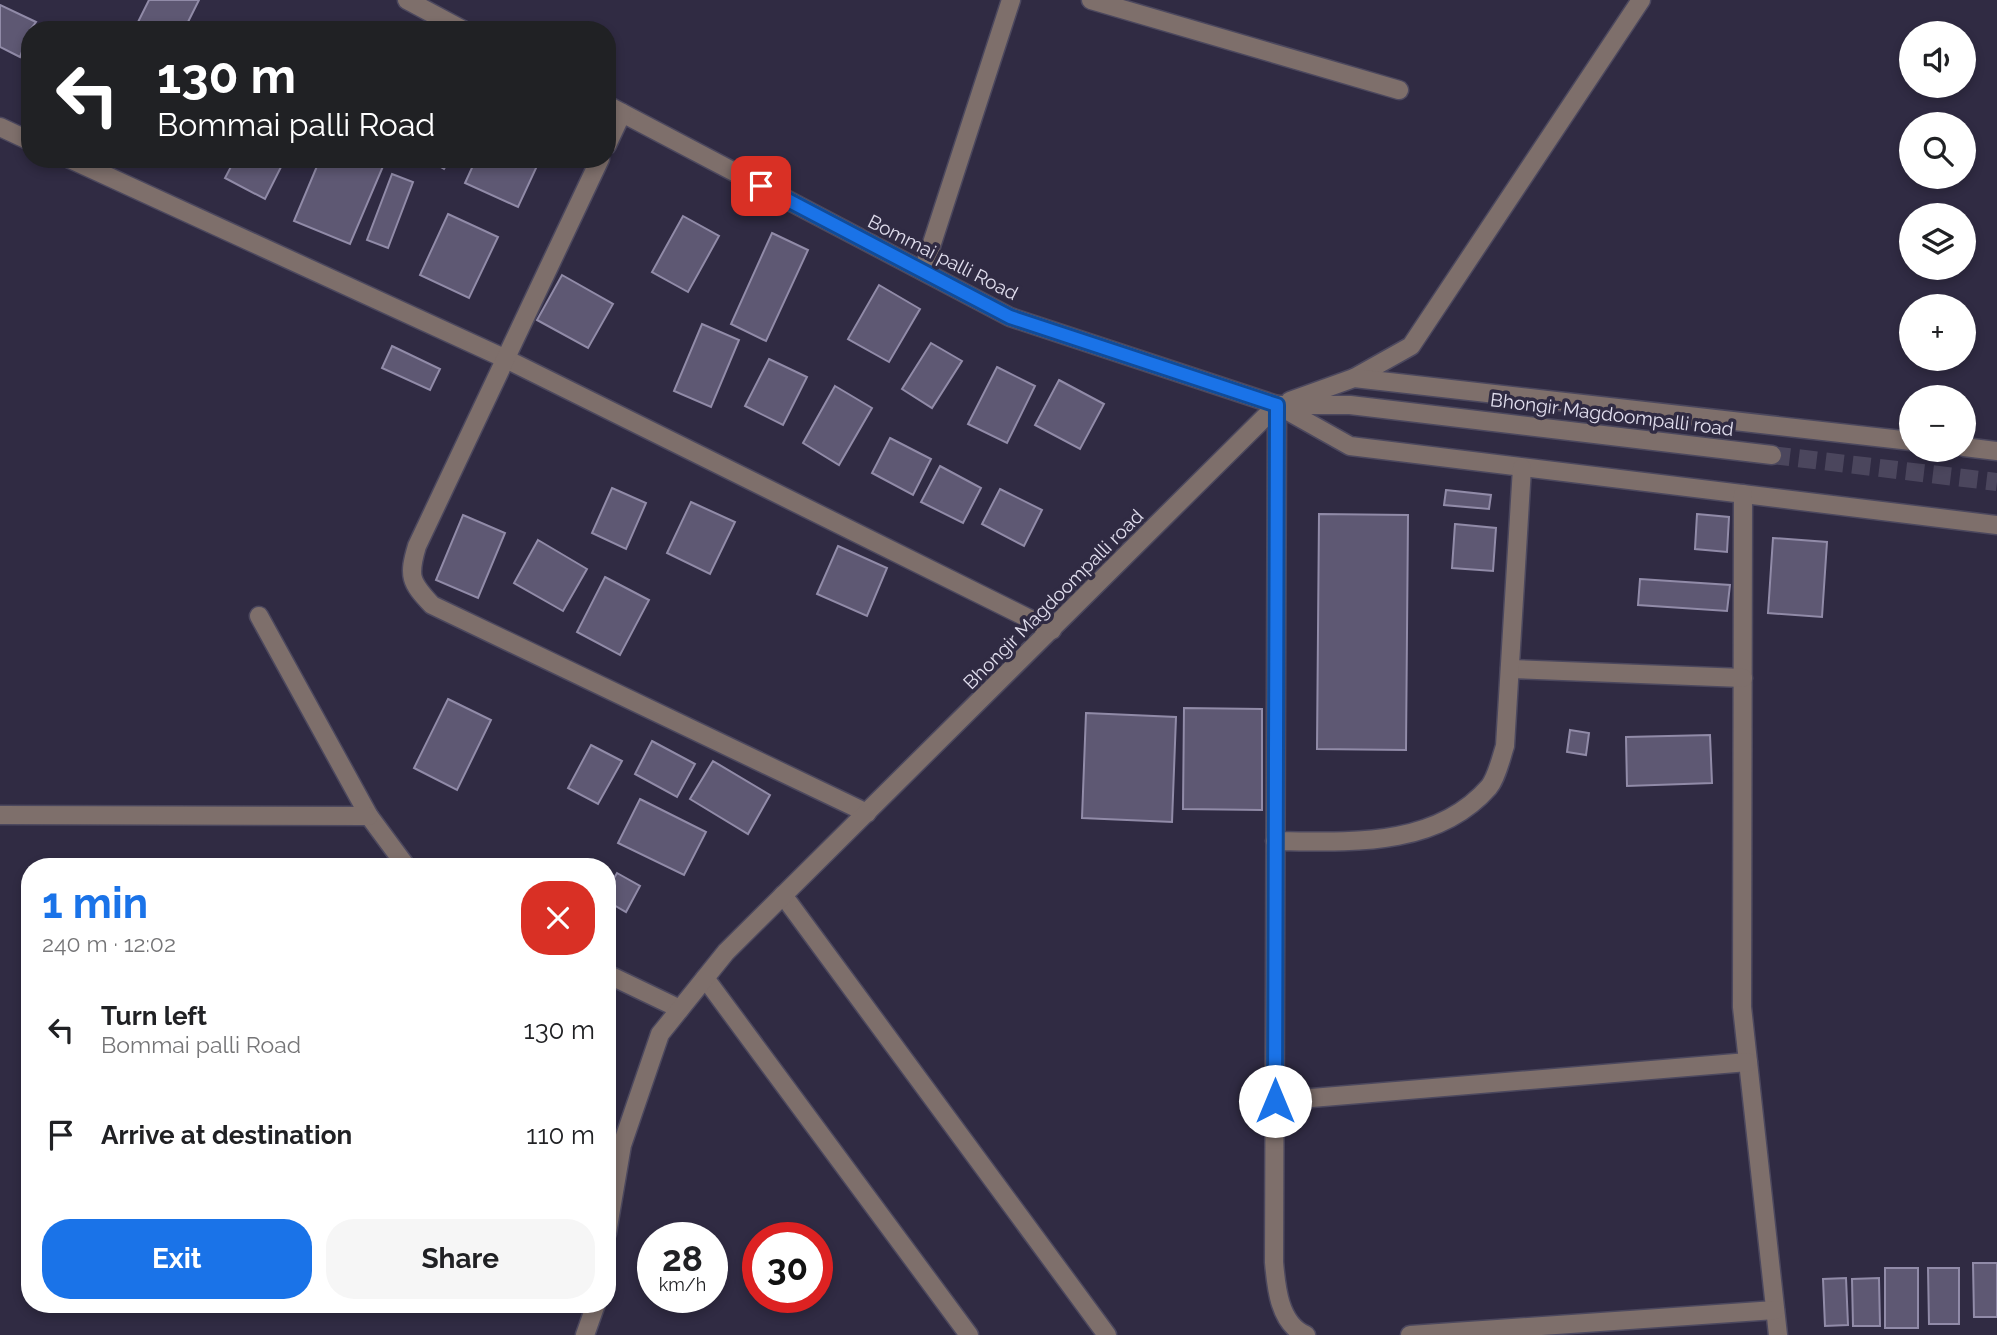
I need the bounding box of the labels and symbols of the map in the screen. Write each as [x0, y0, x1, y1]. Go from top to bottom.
pin [731, 156, 791, 216]
street label: Bommai palli Road [864, 210, 1022, 304]
street label: Bhongir Magdoompalli road [1489, 388, 1735, 440]
street label: Bhongir Magdoompalli road [959, 505, 1147, 693]
position arrow [1238, 1064, 1312, 1138]
speed limit sign: 30 [742, 1222, 833, 1313]

